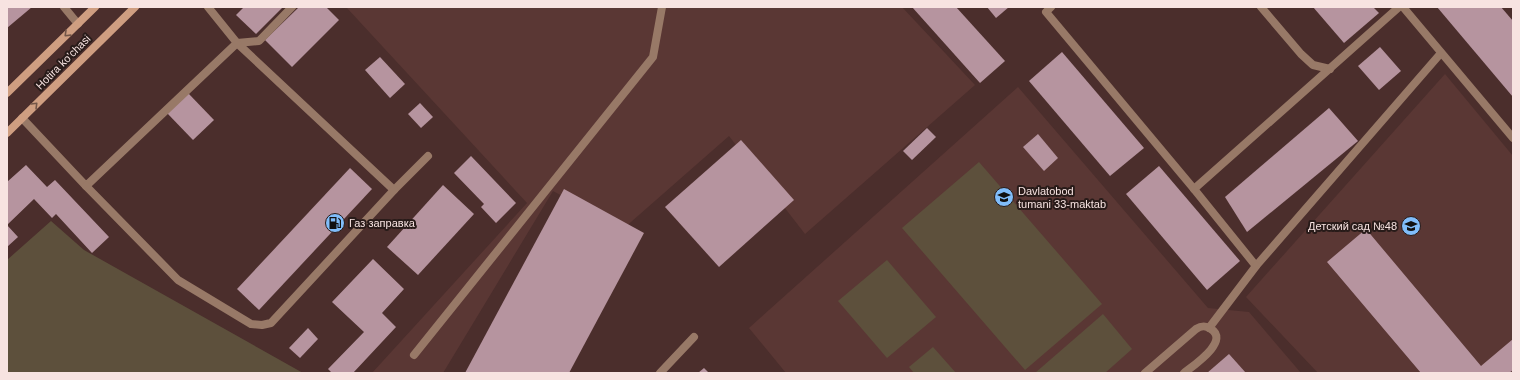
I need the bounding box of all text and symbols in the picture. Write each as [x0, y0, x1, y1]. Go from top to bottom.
one-way arrow [64, 29, 72, 37]
street label: Hotira ko'chasi [33, 32, 93, 92]
one-way arrow [30, 102, 38, 110]
place label: Davlatobod tumani 33-maktab [1018, 185, 1106, 210]
school or university icon: Davlatobod tumani 33-maktab [993, 186, 1015, 208]
fuel station icon: Газ заправка [324, 212, 346, 234]
school or university icon: Детский сад №48 [1400, 215, 1422, 237]
place label: Газ заправка [349, 217, 416, 229]
place label: Детский сад №48 [1308, 220, 1397, 232]

